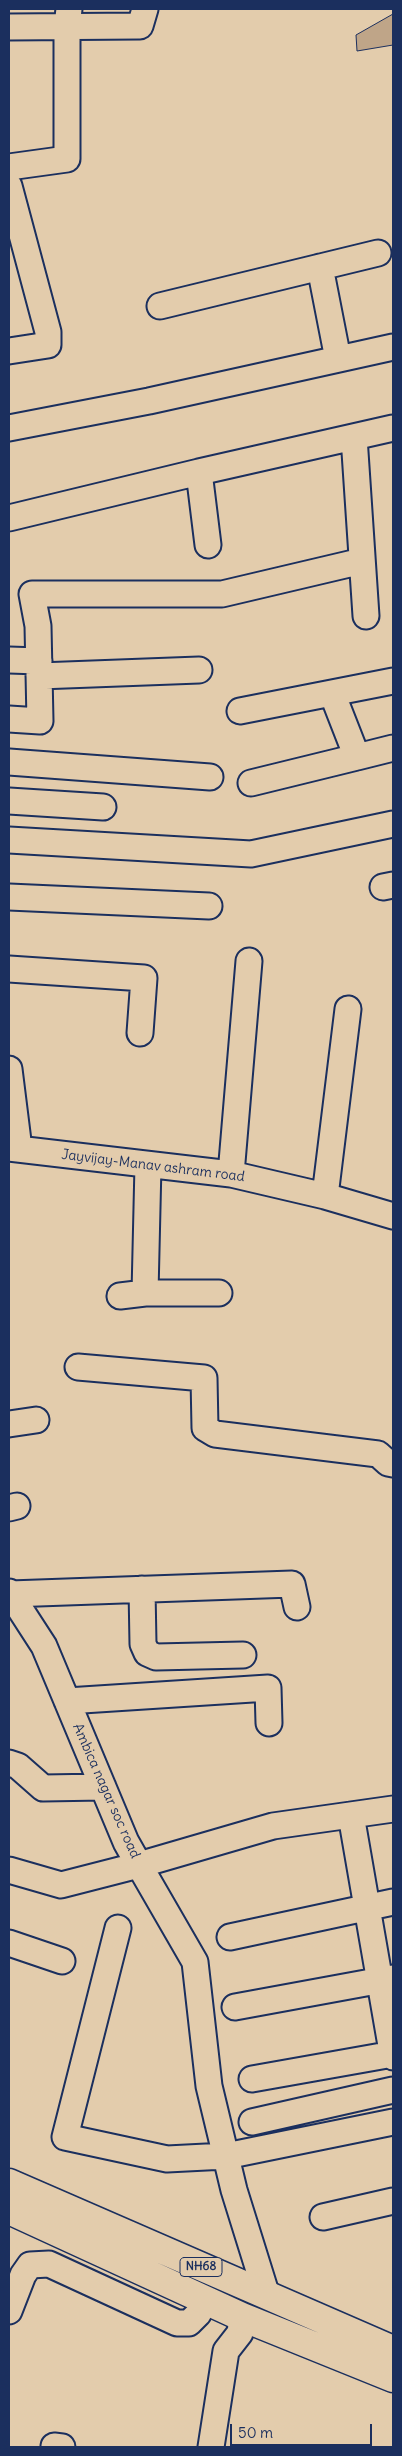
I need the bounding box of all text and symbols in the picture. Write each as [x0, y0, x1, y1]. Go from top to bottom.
street label: Jayvijay-Manav ashram road [60, 1146, 246, 1186]
street label: Ambica nagar soc road [69, 1721, 143, 1861]
road number: NH68 [180, 2258, 222, 2276]
scale bar [232, 2414, 374, 2446]
text: 50 m [238, 2423, 273, 2442]

